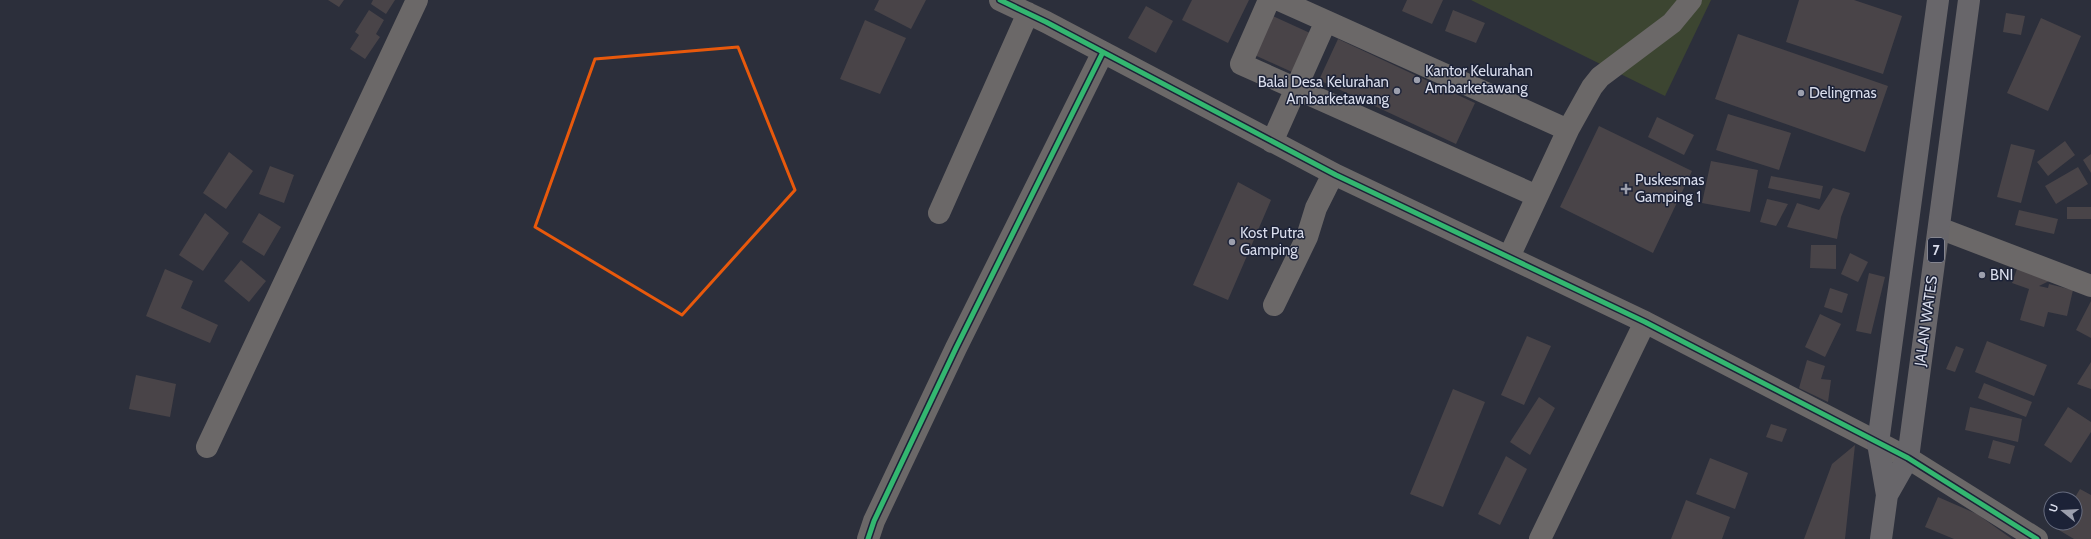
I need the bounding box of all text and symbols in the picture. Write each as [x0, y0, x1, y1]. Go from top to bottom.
place label: Kantor Kelurahan Ambarketawang [1425, 62, 1533, 97]
place label: Balai Desa Kelurahan Ambarketawang [1258, 73, 1390, 108]
marker: Kantor Kelurahan Ambarketawang [1412, 75, 1422, 85]
place label: Delingmas [1809, 84, 1877, 102]
marker: Balai Desa Kelurahan Ambarketawang [1392, 86, 1402, 96]
marker: Delingmas [1796, 88, 1806, 98]
place label: Puskesmas Gamping 1 [1635, 171, 1704, 206]
marker: Puskesmas Gamping 1 [1620, 183, 1632, 195]
place label: Kost Putra Gamping [1240, 224, 1305, 259]
marker: Kost Putra Gamping [1227, 237, 1237, 247]
road number: 7 [1928, 238, 1944, 262]
place label: BNI [1990, 266, 2013, 284]
marker: BNI [1977, 270, 1987, 280]
street label: JALAN WATES [1911, 275, 1941, 368]
north arrow [2043, 491, 2083, 531]
text: U [2046, 502, 2061, 514]

